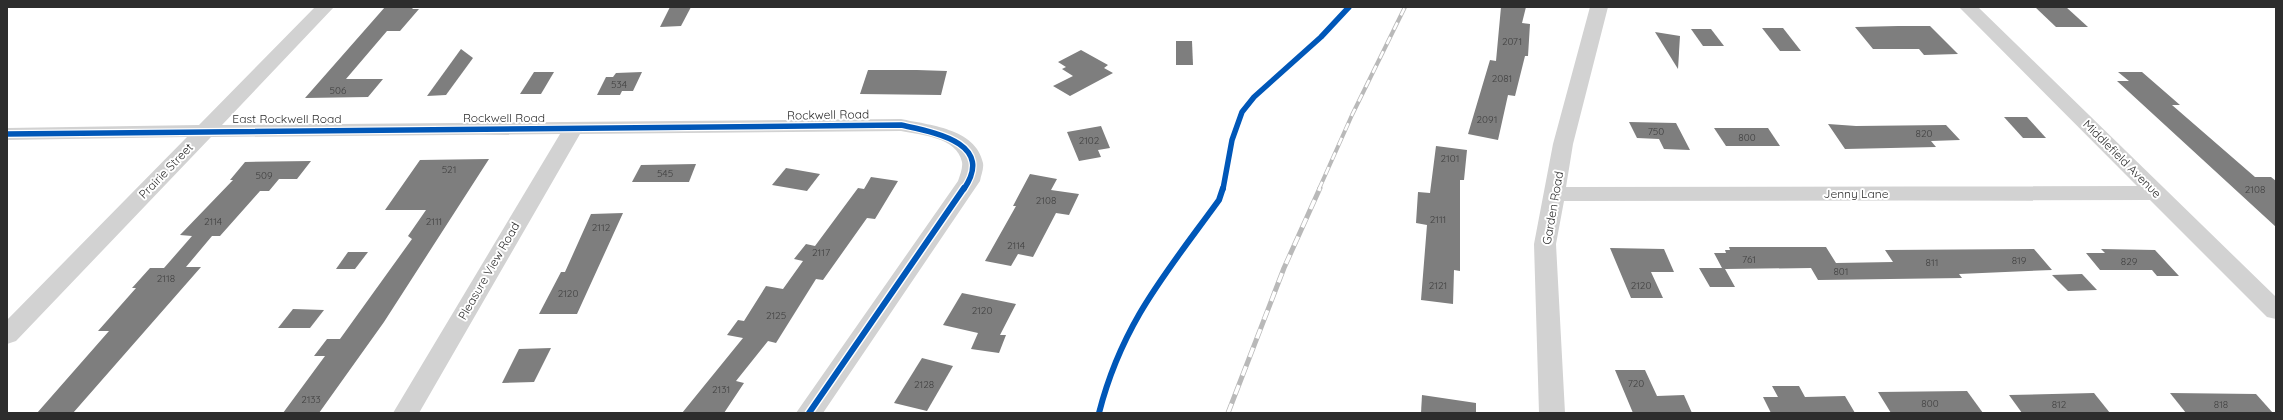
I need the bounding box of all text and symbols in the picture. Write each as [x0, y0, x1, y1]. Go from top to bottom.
house number: 2071 [1502, 35, 1522, 48]
house number: 2081 [1492, 72, 1512, 85]
house number: 534 [611, 78, 627, 91]
house number: 506 [330, 84, 347, 97]
street label: Rockwell Road [787, 106, 869, 123]
street label: Rockwell Road [463, 110, 545, 125]
street label: East Rockwell Road [232, 111, 342, 126]
house number: 2091 [1477, 113, 1497, 126]
street label: Middlefield Avenue [2080, 116, 2165, 201]
house number: 750 [1648, 125, 1664, 138]
house number: 820 [1916, 127, 1932, 140]
house number: 800 [1738, 131, 1756, 144]
house number: 2102 [1079, 134, 1100, 147]
street label: Prairie Street [135, 140, 196, 202]
house number: 2101 [1441, 152, 1459, 165]
house number: 521 [442, 163, 456, 176]
house number: 545 [657, 167, 673, 180]
house number: 509 [256, 169, 273, 182]
street label: Garden Road [1539, 170, 1566, 246]
house number: 2108 [2245, 183, 2265, 196]
street label: Jenny Lane [1824, 186, 1889, 201]
house number: 2108 [1036, 194, 1056, 207]
house number: 2111 [1430, 213, 1446, 226]
house number: 2114 [204, 215, 222, 228]
house number: 2111 [426, 215, 442, 228]
street label: Pleasure View Road [455, 219, 523, 322]
house number: 2112 [592, 221, 611, 234]
house number: 2114 [1007, 239, 1025, 252]
house number: 2117 [812, 246, 830, 259]
house number: 761 [1742, 253, 1756, 266]
house number: 819 [2012, 254, 2027, 267]
house number: 829 [2121, 255, 2138, 268]
house number: 811 [1926, 256, 1938, 269]
house number: 801 [1833, 265, 1849, 278]
house number: 2118 [157, 272, 175, 285]
house number: 2121 [1429, 279, 1447, 292]
house number: 2120 [1631, 279, 1651, 292]
house number: 2120 [558, 287, 578, 300]
house number: 2120 [972, 304, 992, 317]
house number: 2125 [766, 309, 786, 322]
house number: 720 [1628, 377, 1644, 390]
house number: 2128 [914, 378, 934, 391]
house number: 2131 [712, 383, 730, 396]
house number: 2133 [301, 393, 321, 406]
house number: 800 [1921, 397, 1939, 410]
house number: 812 [2052, 398, 2067, 411]
house number: 818 [2214, 398, 2228, 411]

